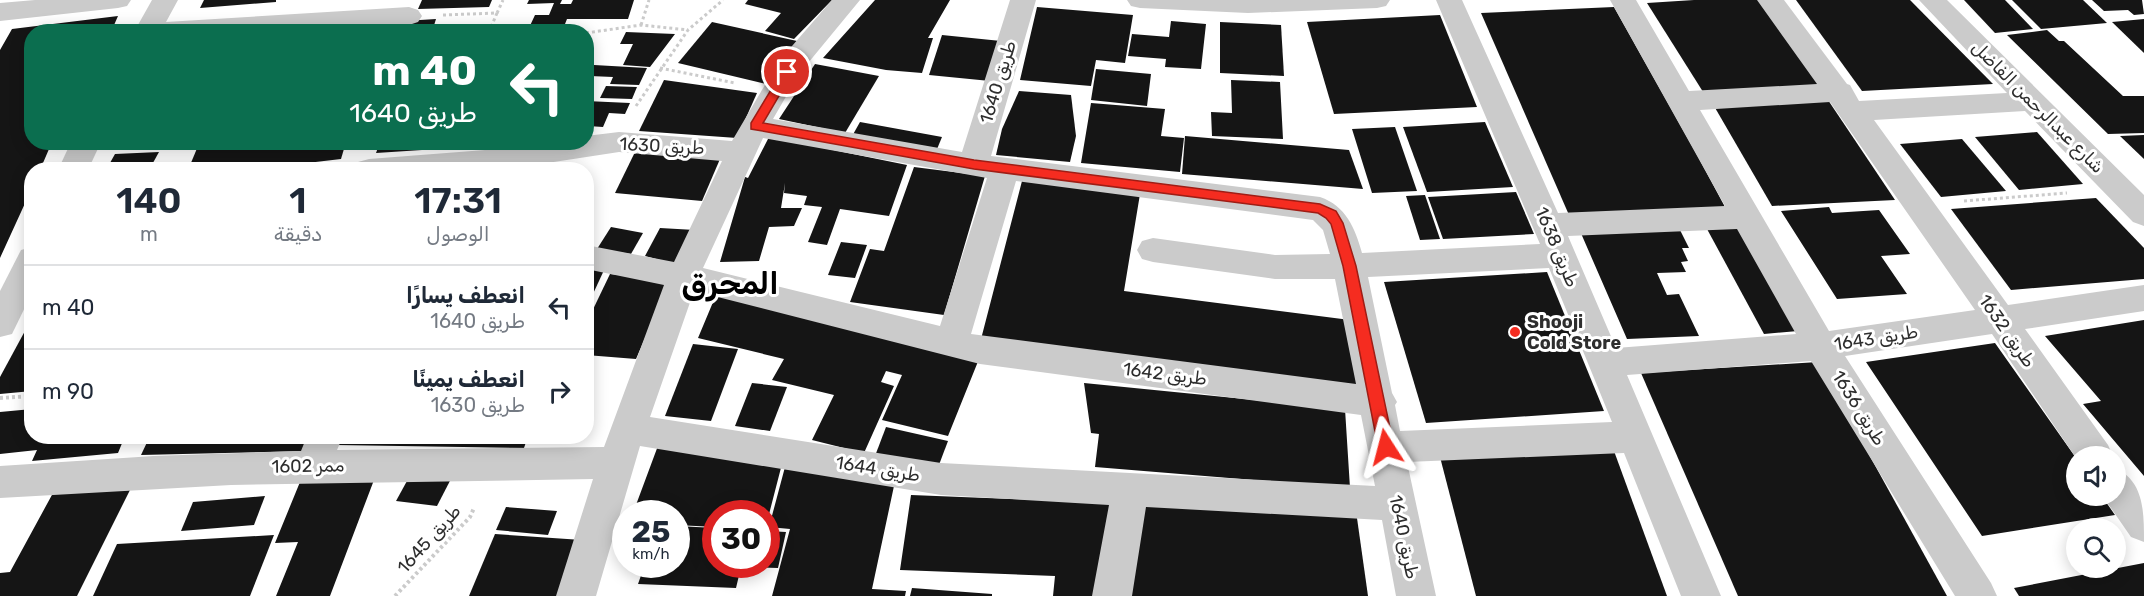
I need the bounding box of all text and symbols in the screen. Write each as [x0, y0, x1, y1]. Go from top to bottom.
street label: شارع عبدالرحمن الفاضل [1966, 36, 2109, 179]
street label: طريق 1640 [975, 38, 1021, 126]
text: 40 m [372, 46, 477, 96]
pin [761, 46, 812, 97]
icon: left [498, 48, 576, 126]
icon: arrive [770, 55, 803, 88]
text: طريق 1640 [349, 97, 477, 129]
street label: طريق 1630 [619, 133, 705, 159]
text: 140 [116, 179, 182, 222]
text: 1 [289, 179, 307, 222]
text: 17:31 [414, 179, 502, 222]
street label: طريق 1638 [1530, 204, 1584, 290]
text: m [140, 222, 158, 246]
text: دقيقة [274, 222, 322, 246]
text: الوصول [427, 222, 490, 246]
district label: المحرق [681, 266, 779, 302]
text: انعطف يسارًا [406, 282, 525, 309]
street label: طريق 1632 [1974, 290, 2040, 372]
icon: left [543, 291, 576, 324]
text: 40 m [42, 294, 95, 321]
text: طريق 1640 [430, 309, 525, 333]
place label: Shooji Cold Store [1527, 311, 1621, 354]
street label: طريق 1643 [1833, 321, 1919, 355]
marker: Shooji Cold Store [1508, 325, 1522, 339]
street label: طريق 1642 [1122, 358, 1208, 390]
text: انعطف يمينًا [412, 366, 525, 393]
street label: طريق 1636 [1827, 366, 1891, 450]
icon: right [543, 375, 576, 408]
text: 90 m [42, 378, 94, 405]
text: طريق 1630 [431, 393, 525, 417]
position arrow [1354, 415, 1418, 479]
map controls [2066, 446, 2126, 578]
button: sound [2066, 446, 2126, 506]
street label: طريق 1644 [834, 451, 922, 487]
street label: ممر 1602 [271, 454, 345, 478]
street label: طريق 1640 [1384, 493, 1424, 581]
street label: طريق 1645 [393, 500, 465, 578]
speed limit sign: 30 [702, 500, 780, 578]
text: 25 [632, 514, 670, 550]
button: search [2066, 518, 2126, 578]
text: km/h [632, 545, 670, 563]

